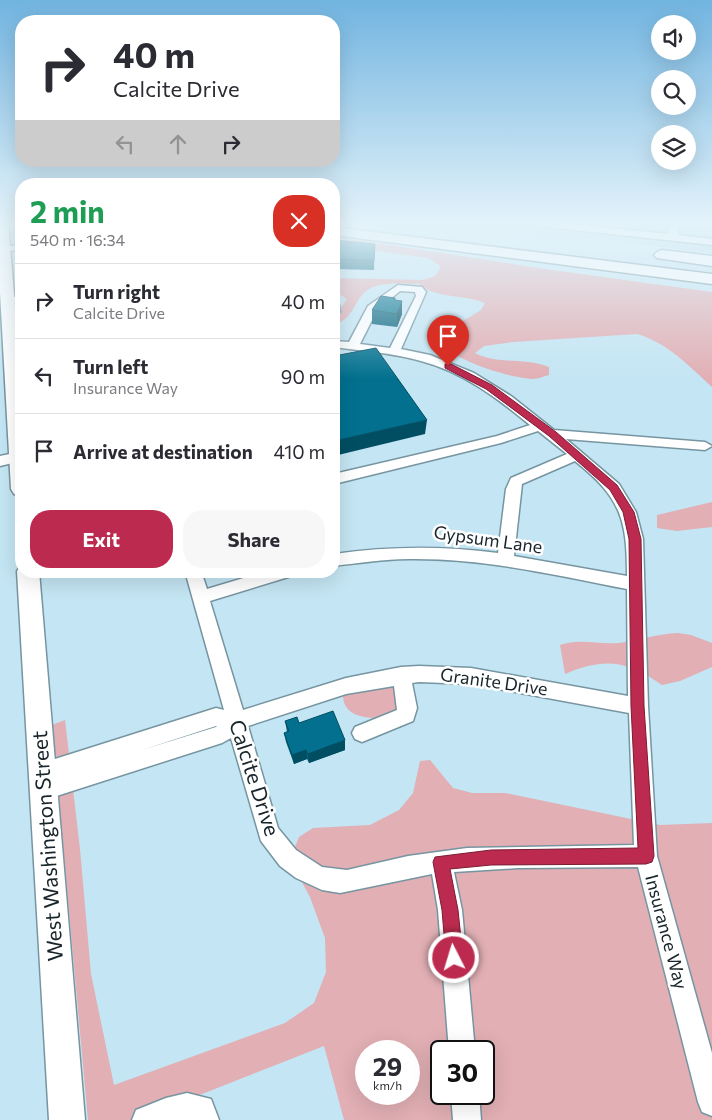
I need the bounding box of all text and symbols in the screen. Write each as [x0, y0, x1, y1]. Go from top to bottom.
map controls [651, 15, 696, 170]
button: sound [651, 15, 696, 60]
text: 40 m [113, 32, 195, 75]
icon: right [30, 35, 95, 100]
button: search [651, 70, 696, 115]
text: Calcite Drive [113, 75, 240, 102]
button: layers [651, 125, 696, 170]
icon: left [111, 130, 139, 158]
icon: ahead [164, 130, 192, 158]
icon: right [217, 130, 245, 158]
text: 2 min [30, 192, 105, 229]
button: close [273, 195, 325, 247]
text: 540 m · 16:34 [30, 230, 125, 249]
text: Turn right [73, 280, 160, 303]
icon: right [30, 287, 58, 315]
text: 40 m [281, 290, 325, 313]
text: Calcite Drive [73, 303, 165, 322]
pin [427, 315, 469, 366]
icon: arrive [434, 322, 462, 350]
text: Turn left [73, 355, 148, 378]
icon: left [30, 362, 58, 390]
text: 90 m [281, 365, 325, 388]
text: Insurance Way [73, 378, 178, 397]
icon: arrive [30, 437, 58, 465]
text: Arrive at destination [73, 440, 253, 463]
text: 410 m [273, 440, 325, 463]
button: Exit [30, 510, 173, 568]
button: Share [183, 510, 325, 568]
street label: Gypsum Lane [432, 520, 544, 558]
street label: Granite Drive [439, 663, 549, 699]
street label: Calcite Drive [225, 716, 286, 839]
street label: West Washington Street [26, 730, 67, 962]
street label: Insurance Way [641, 872, 693, 992]
position arrow [427, 931, 479, 983]
speed limit sign: 30 [430, 1040, 495, 1105]
text: 29 [373, 1051, 402, 1081]
text: km/h [373, 1078, 402, 1092]

